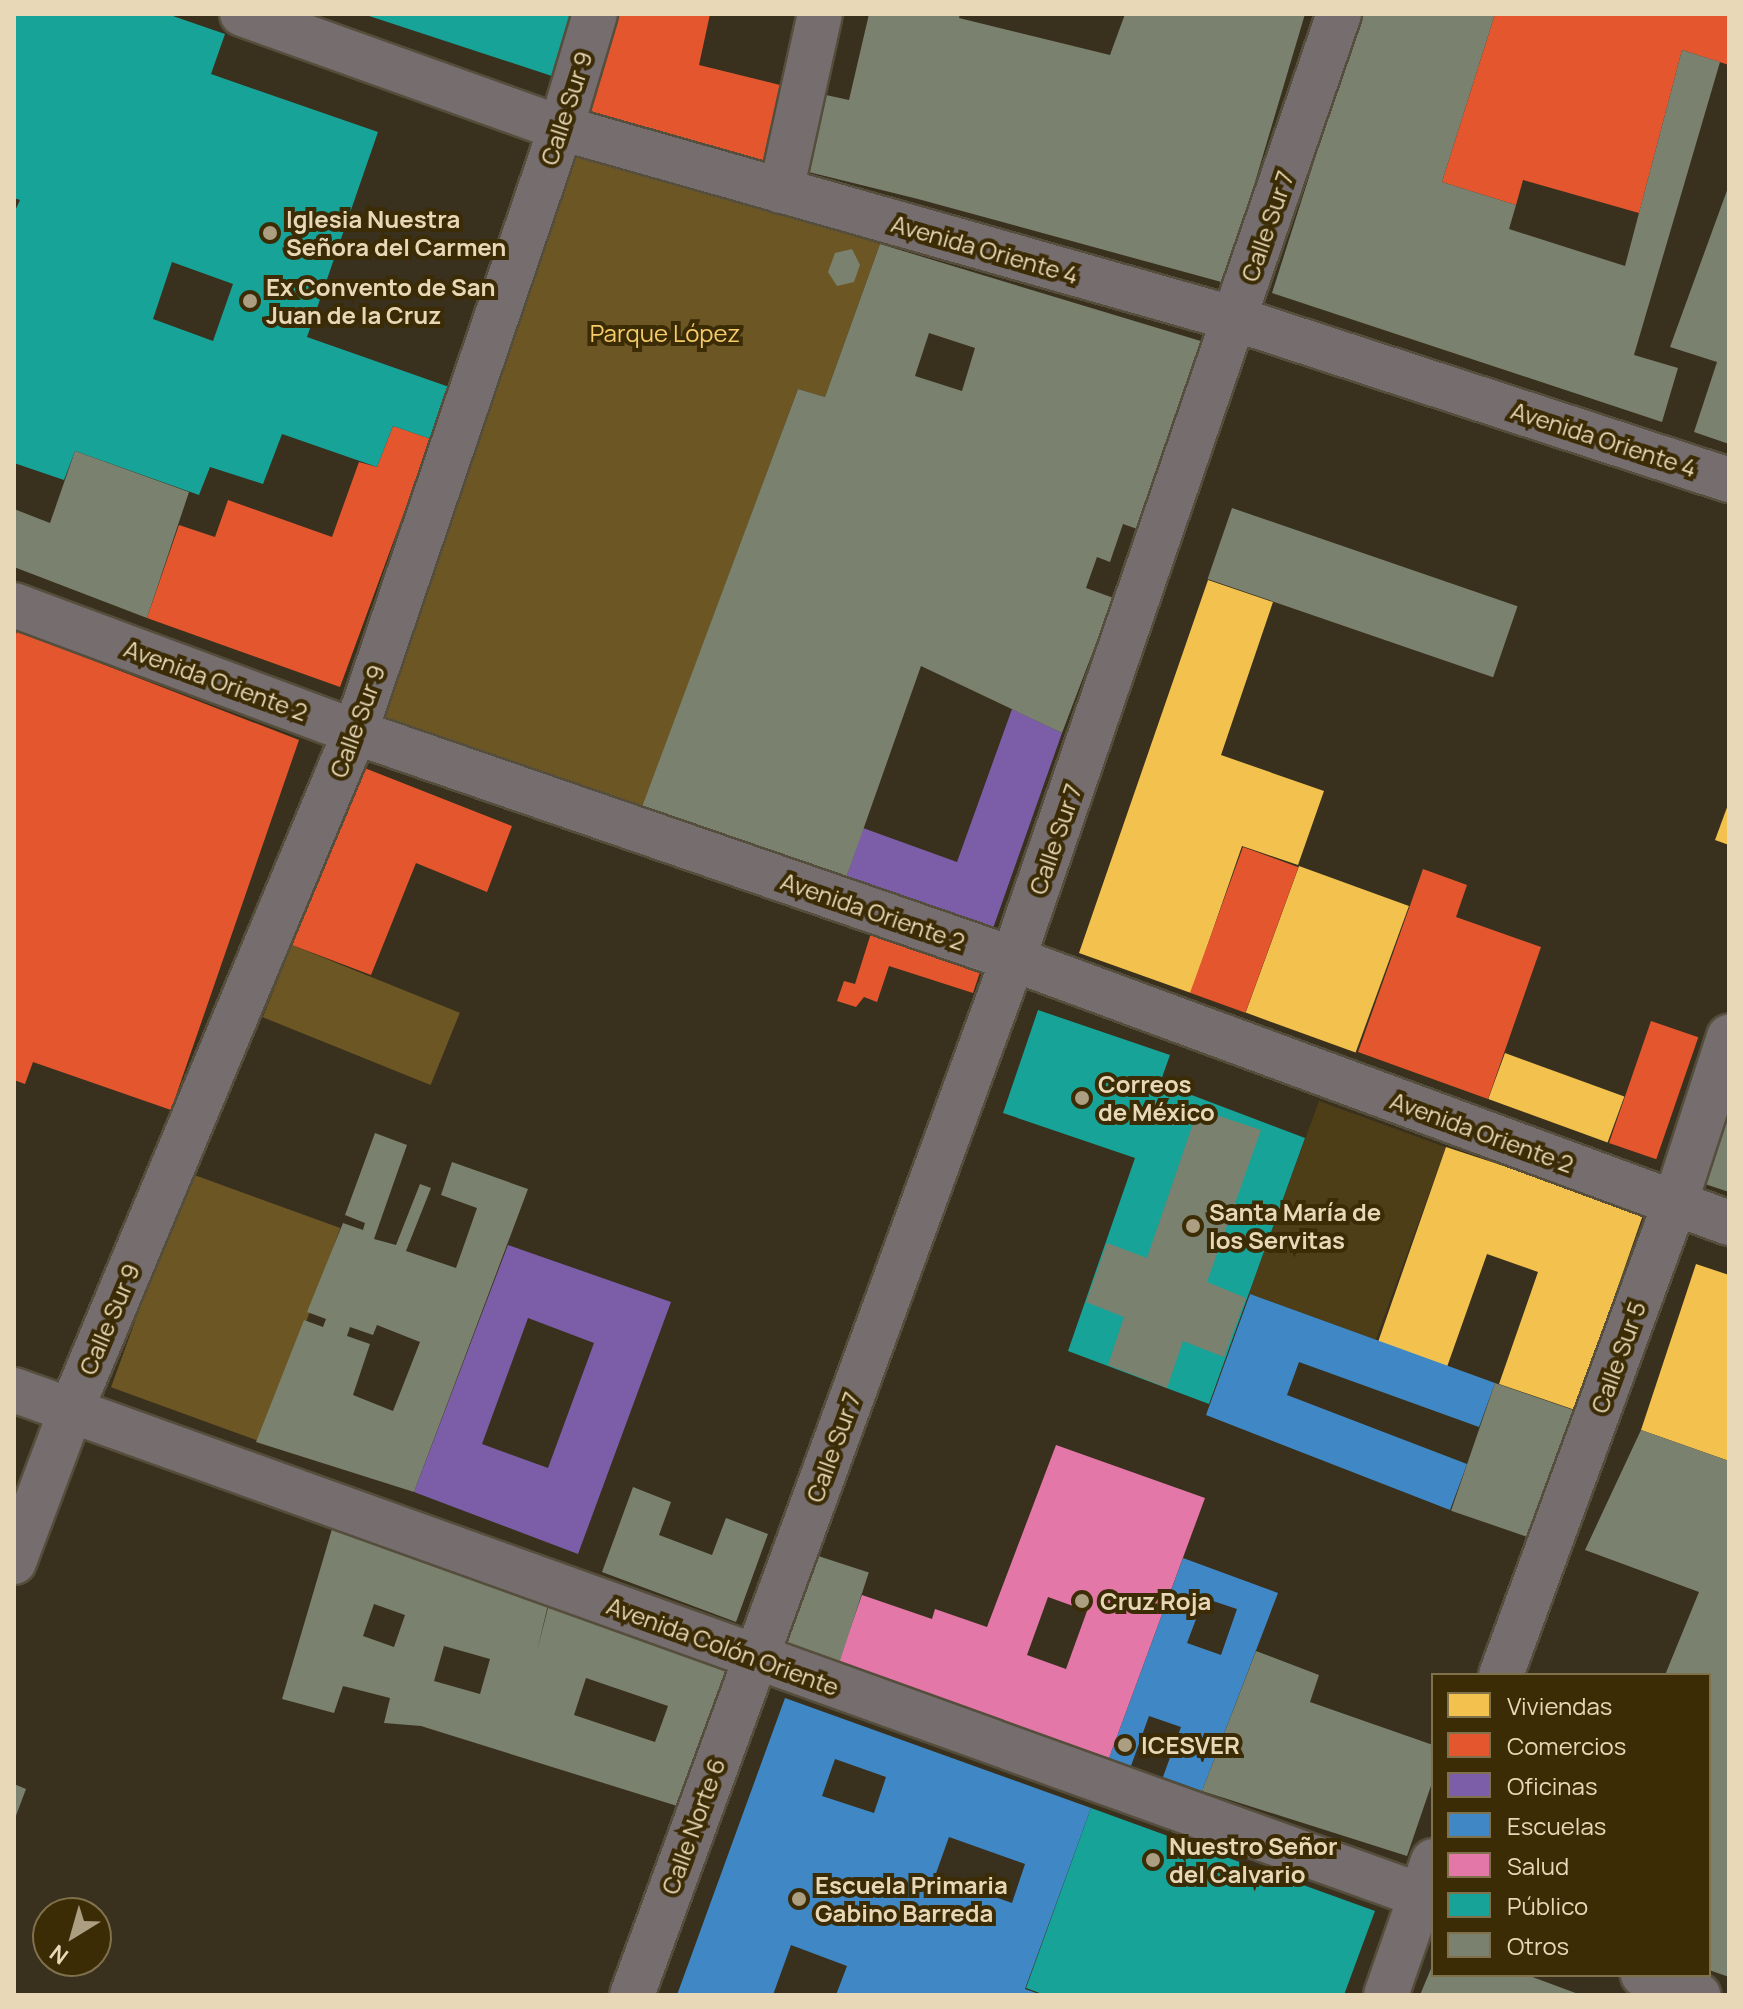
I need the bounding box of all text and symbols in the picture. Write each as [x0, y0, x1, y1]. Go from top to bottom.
street label: Calle Sur 9 [534, 47, 598, 169]
street label: Calle Sur 7 [1235, 167, 1299, 285]
place label: Iglesia Nuestra Señora del Carmen [286, 205, 506, 261]
street label: Avenida Oriente 4 [888, 208, 1082, 290]
marker: Iglesia Nuestra Señora del Carmen [261, 224, 279, 242]
place label: Ex Convento de San Juan de la Cruz [266, 273, 496, 329]
marker: Ex Convento de San Juan de la Cruz [241, 292, 259, 310]
park label: Parque López [590, 319, 740, 347]
street label: Avenida Oriente 4 [1508, 395, 1700, 483]
street label: Avenida Oriente 2 [120, 633, 312, 727]
street label: Calle Sur 9 [323, 661, 391, 781]
street label: Calle Sur 7 [1023, 780, 1087, 898]
street label: Avenida Oriente 2 [777, 866, 969, 956]
place label: Correos de México [1098, 1070, 1215, 1126]
street label: Avenida Oriente 2 [1386, 1085, 1578, 1179]
marker: Correos de México [1073, 1089, 1091, 1107]
place label: Santa María de los Servitas [1209, 1198, 1381, 1254]
marker: Santa María de los Servitas [1184, 1217, 1202, 1235]
street label: Calle Sur 9 [73, 1259, 145, 1379]
street label: Calle Sur 5 [1584, 1297, 1652, 1417]
street label: Calle Sur 7 [800, 1388, 866, 1506]
place label: Cruz Roja [1100, 1587, 1211, 1615]
marker: Cruz Roja [1071, 1590, 1093, 1612]
street label: Avenida Colón Oriente [603, 1591, 843, 1701]
legend [1431, 1673, 1711, 1977]
text: Viviendas [1507, 1689, 1612, 1722]
text: Comercios [1507, 1729, 1626, 1762]
place label: ICESVER [1141, 1731, 1240, 1759]
marker: ICESVER [1116, 1736, 1134, 1754]
street label: Calle Norte 6 [655, 1754, 731, 1898]
text: Oficinas [1507, 1769, 1598, 1802]
text: Escuelas [1507, 1809, 1606, 1842]
place label: Nuestro Señor del Calvario [1169, 1832, 1338, 1888]
text: Salud [1507, 1849, 1569, 1882]
marker: Nuestro Señor del Calvario [1144, 1851, 1162, 1869]
place label: Escuela Primaria Gabino Barreda [815, 1871, 1008, 1927]
text: Público [1507, 1889, 1588, 1922]
marker: Escuela Primaria Gabino Barreda [790, 1890, 808, 1908]
north arrow [32, 1897, 112, 1977]
text: Otros [1507, 1929, 1569, 1962]
text: N [43, 1938, 74, 1971]

